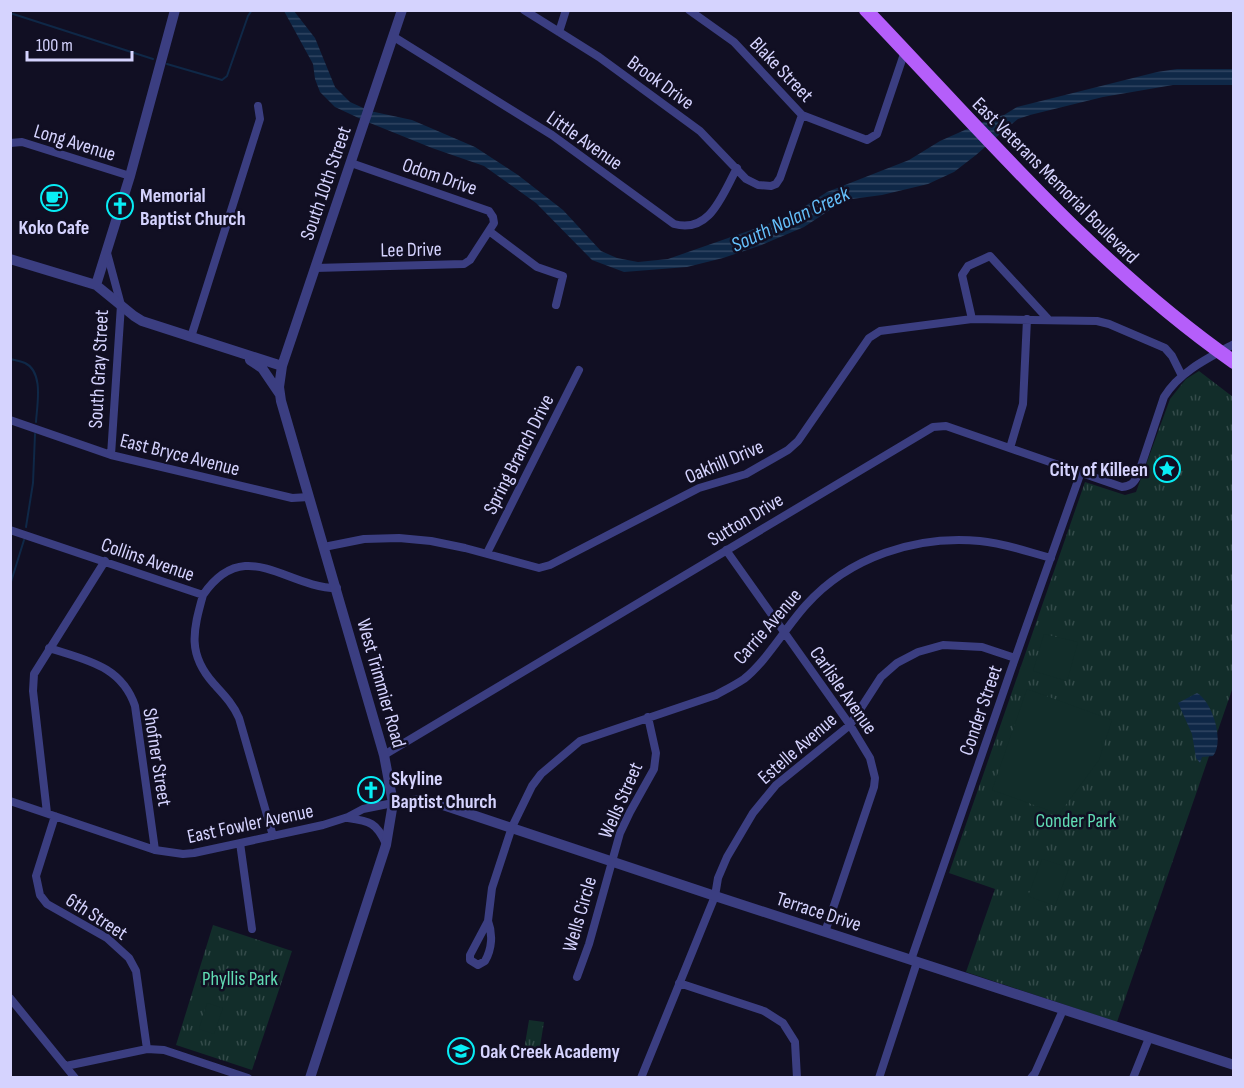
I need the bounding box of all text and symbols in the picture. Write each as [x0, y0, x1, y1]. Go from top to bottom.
scale bar [27, 24, 132, 62]
street label: Blake Street [744, 32, 818, 107]
text: 100 m [36, 35, 73, 56]
street label: Brook Drive [622, 51, 698, 115]
street label: East Veterans Memorial Boulevard [967, 92, 1144, 269]
street label: Little Avenue [542, 106, 627, 176]
street label: Long Avenue [31, 119, 118, 167]
street label: South 10th Street [295, 123, 357, 244]
street label: Odom Drive [399, 153, 480, 201]
water label: South Nolan Creek [727, 181, 854, 258]
cafe icon: Koko Cafe [39, 183, 69, 213]
place label: Memorial Baptist Church [140, 184, 246, 231]
church icon: Memorial Baptist Church [105, 191, 135, 221]
place label: Koko Cafe [19, 216, 89, 240]
street label: Lee Drive [380, 237, 442, 263]
street label: South Gray Street [84, 309, 114, 429]
street label: Spring Branch Drive [478, 391, 559, 518]
street label: East Bryce Avenue [117, 429, 242, 481]
street label: Oakhill Drive [682, 435, 767, 489]
place icon: City of Killeen [1152, 454, 1182, 484]
place label: City of Killeen [1049, 458, 1148, 482]
street label: Sutton Drive [703, 488, 788, 552]
street label: Collins Avenue [98, 533, 198, 587]
street label: Carrie Avenue [728, 584, 807, 669]
street label: West Trimmier Road [351, 616, 411, 750]
street label: Carlisle Avenue [804, 642, 882, 739]
street label: Conder Street [954, 662, 1008, 759]
street label: Shofner Street [137, 706, 177, 808]
street label: Estelle Avenue [753, 708, 842, 790]
street label: Wells Street [594, 759, 648, 842]
place label: Skyline Baptist Church [391, 767, 497, 814]
church icon: Skyline Baptist Church [356, 775, 386, 805]
street label: East Fowler Avenue [185, 799, 316, 849]
park label: Conder Park [1036, 809, 1117, 833]
street label: Wells Circle [558, 874, 602, 955]
street label: Terrace Drive [773, 887, 864, 937]
street label: 6th Street [61, 888, 132, 946]
park label: Phyllis Park [202, 967, 278, 991]
school or university icon: Oak Creek Academy [446, 1036, 476, 1066]
place label: Oak Creek Academy [480, 1040, 620, 1064]

